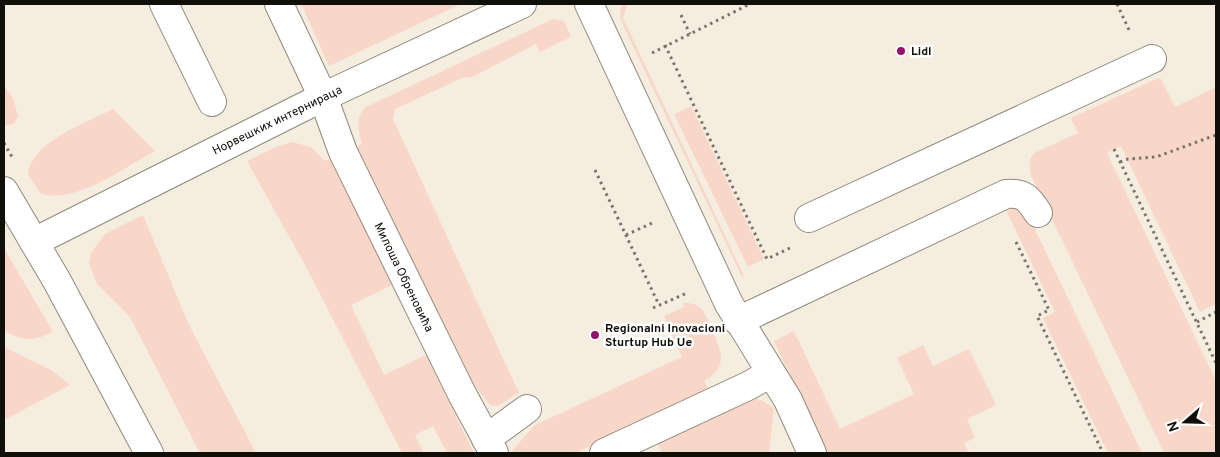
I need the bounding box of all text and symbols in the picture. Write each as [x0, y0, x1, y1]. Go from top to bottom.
place label: Lidl [911, 44, 932, 60]
marker: Lidl [895, 45, 907, 57]
street label: Норвешких интернираца [210, 82, 345, 159]
street label: Милоша Обреновића [370, 220, 437, 335]
place label: Regionalni Inovacioni Sturtup Hub Ue [605, 321, 725, 351]
marker: Regionalni Inovacioni Sturtup Hub Ue [589, 329, 601, 341]
north arrow [1160, 397, 1210, 447]
text: N [1164, 418, 1184, 434]

